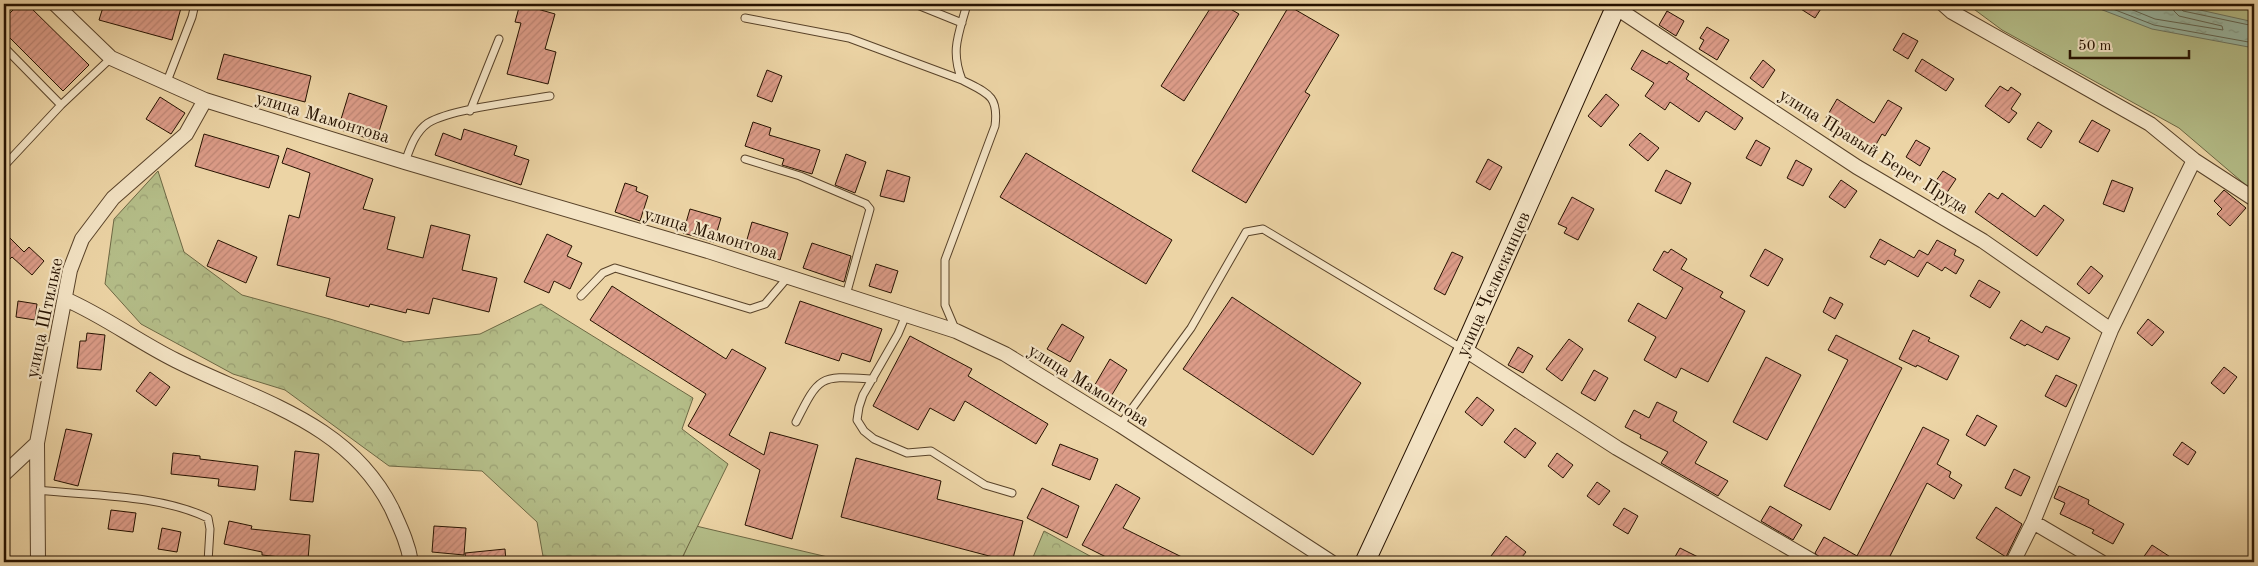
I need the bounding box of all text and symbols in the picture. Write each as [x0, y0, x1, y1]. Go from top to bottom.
scale bar [2070, 28, 2189, 60]
text: 50 m [2078, 39, 2112, 54]
street label: улица Правый Берег Пруда [1776, 86, 1972, 218]
street label: улица Мамонтова [254, 89, 392, 147]
street label: улица Мамонтова [642, 205, 780, 263]
street label: улица Челюскинцев [1454, 209, 1534, 360]
street label: улица Штильке [23, 256, 67, 380]
street label: улица Мамонтова [1025, 341, 1152, 430]

